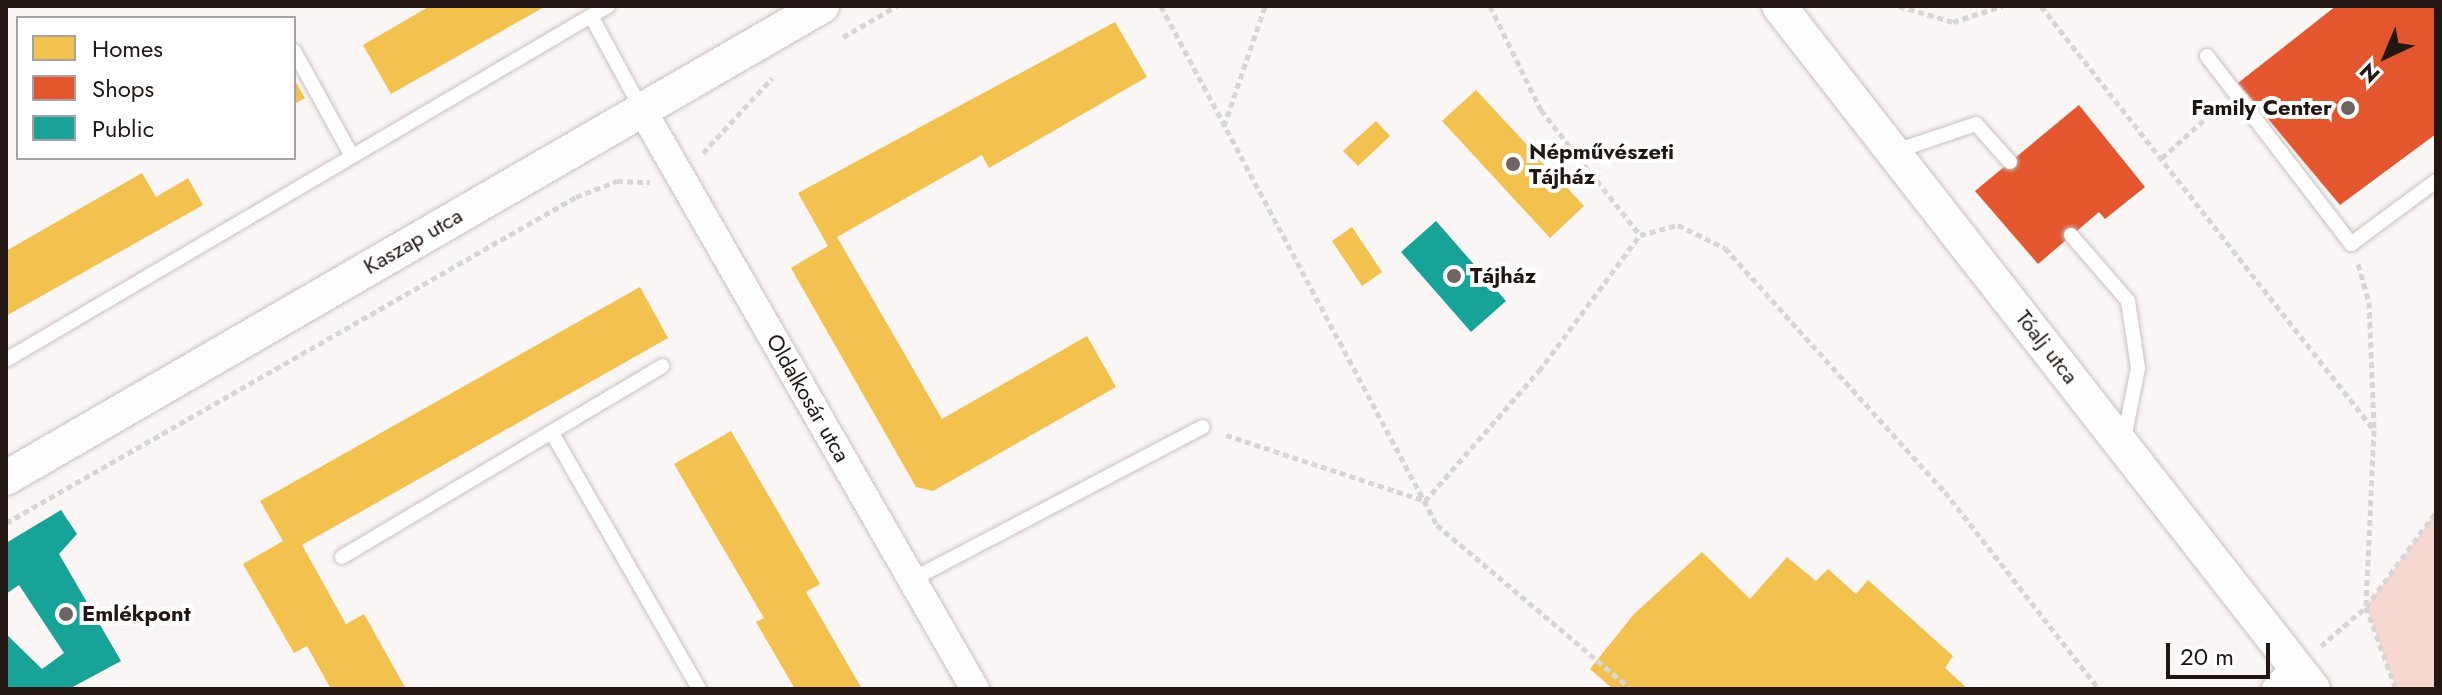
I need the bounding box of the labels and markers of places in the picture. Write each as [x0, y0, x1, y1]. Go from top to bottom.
place label: Family Center [2191, 95, 2332, 121]
marker: Family Center [2339, 99, 2357, 117]
place label: Népművészeti Tájház [1529, 138, 1674, 190]
marker: Népművészeti Tájház [1504, 155, 1522, 173]
place label: Tájház [1470, 263, 1536, 289]
marker: Tájház [1445, 267, 1463, 285]
place label: Emlékpont [82, 601, 191, 627]
marker: Emlékpont [57, 605, 75, 623]

